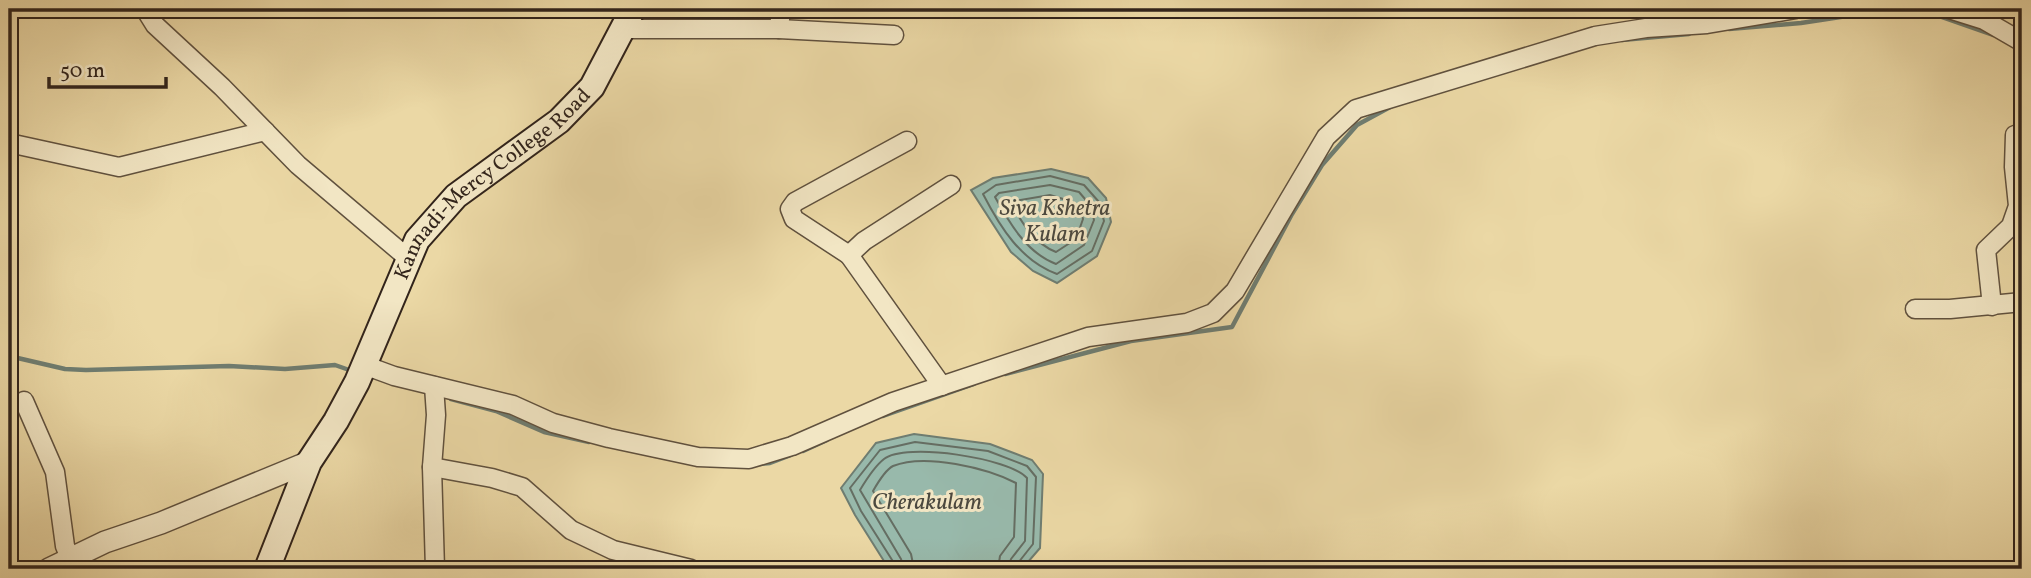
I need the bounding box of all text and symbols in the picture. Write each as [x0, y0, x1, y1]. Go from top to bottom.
scale bar [49, 46, 166, 90]
text: 50 m [60, 57, 105, 86]
street label: Kannadi-Mercy College Road [387, 82, 598, 284]
water label: Siva Kshetra Kulam [1000, 193, 1111, 251]
water label: Cherakulam [872, 487, 982, 519]

